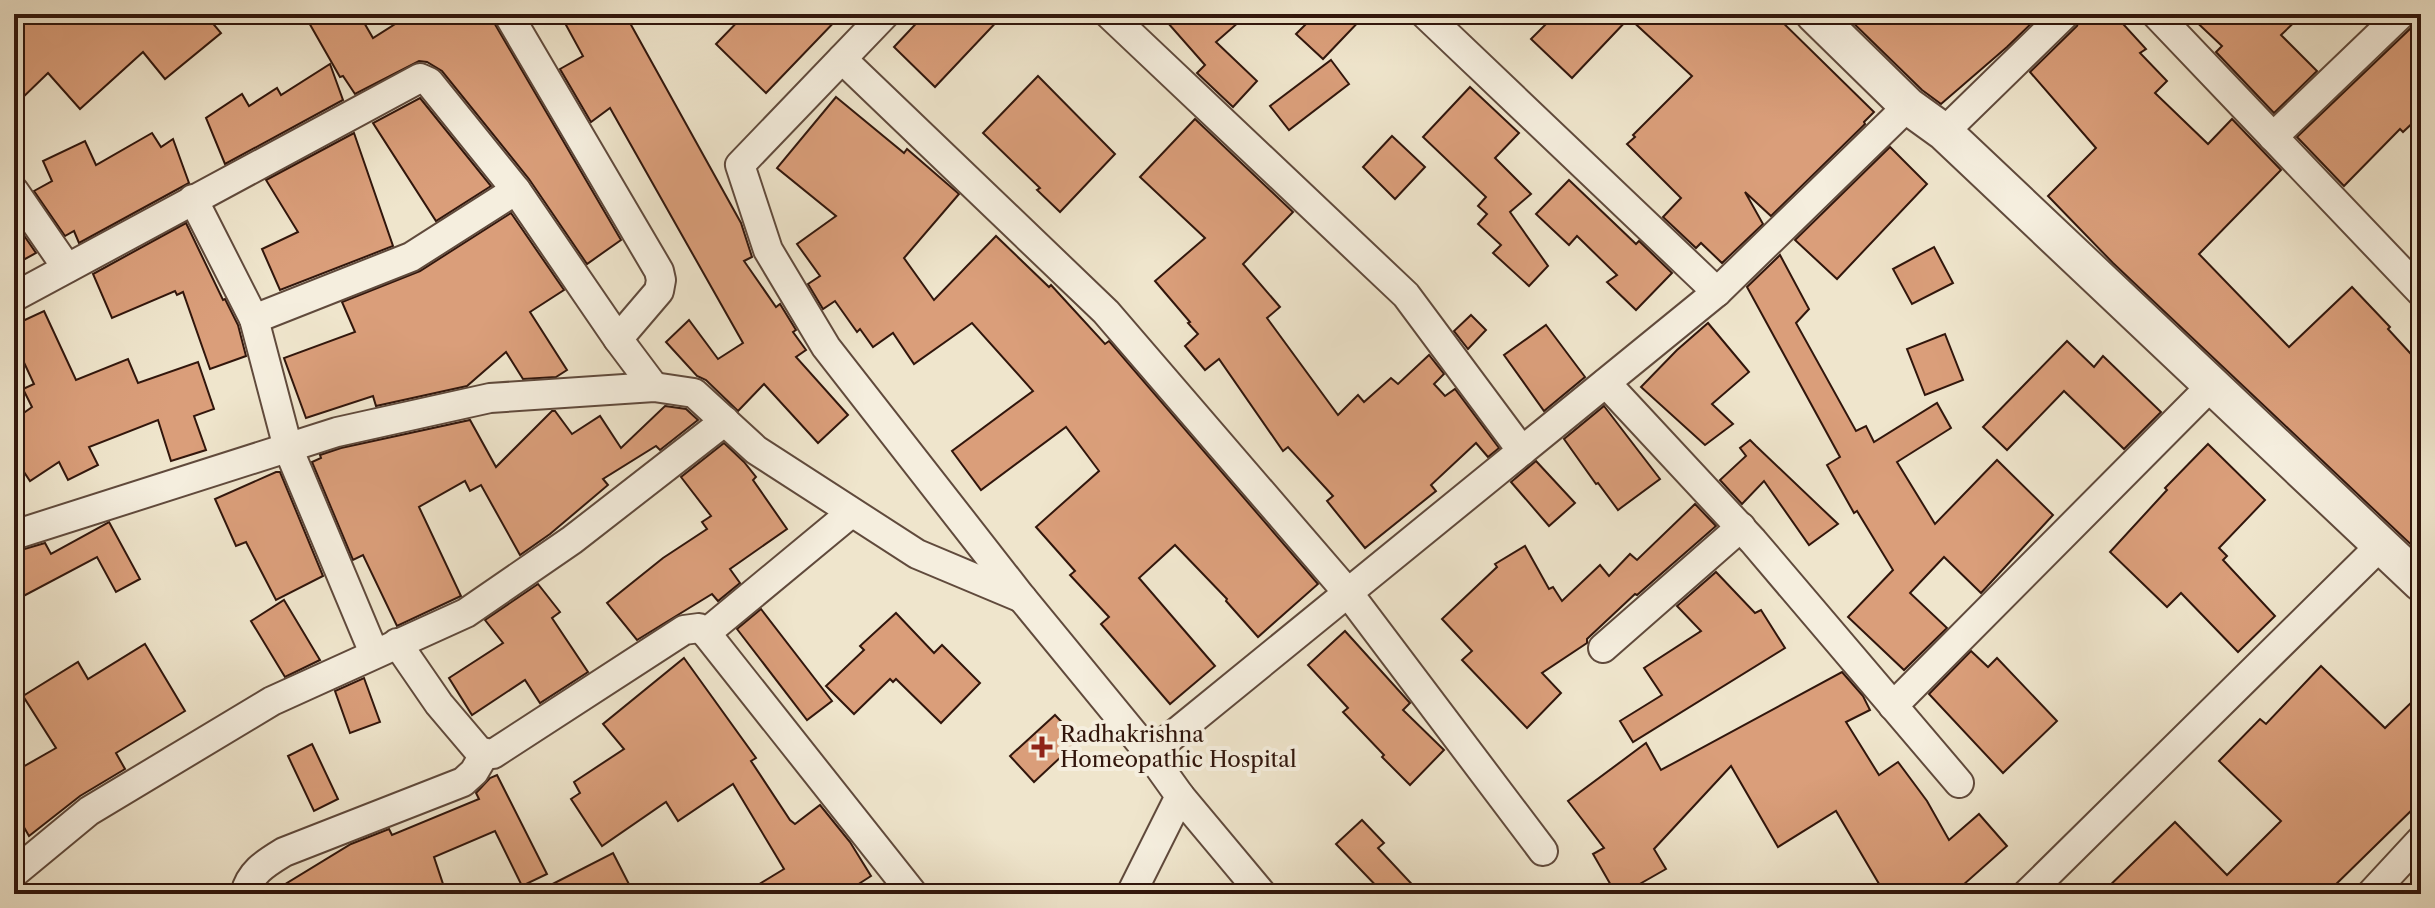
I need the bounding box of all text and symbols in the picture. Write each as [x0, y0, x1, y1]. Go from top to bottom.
place label: Radhakrishna Homeopathic Hospital [1060, 721, 1297, 773]
marker: Radhakrishna Homeopathic Hospital [1031, 736, 1053, 758]

